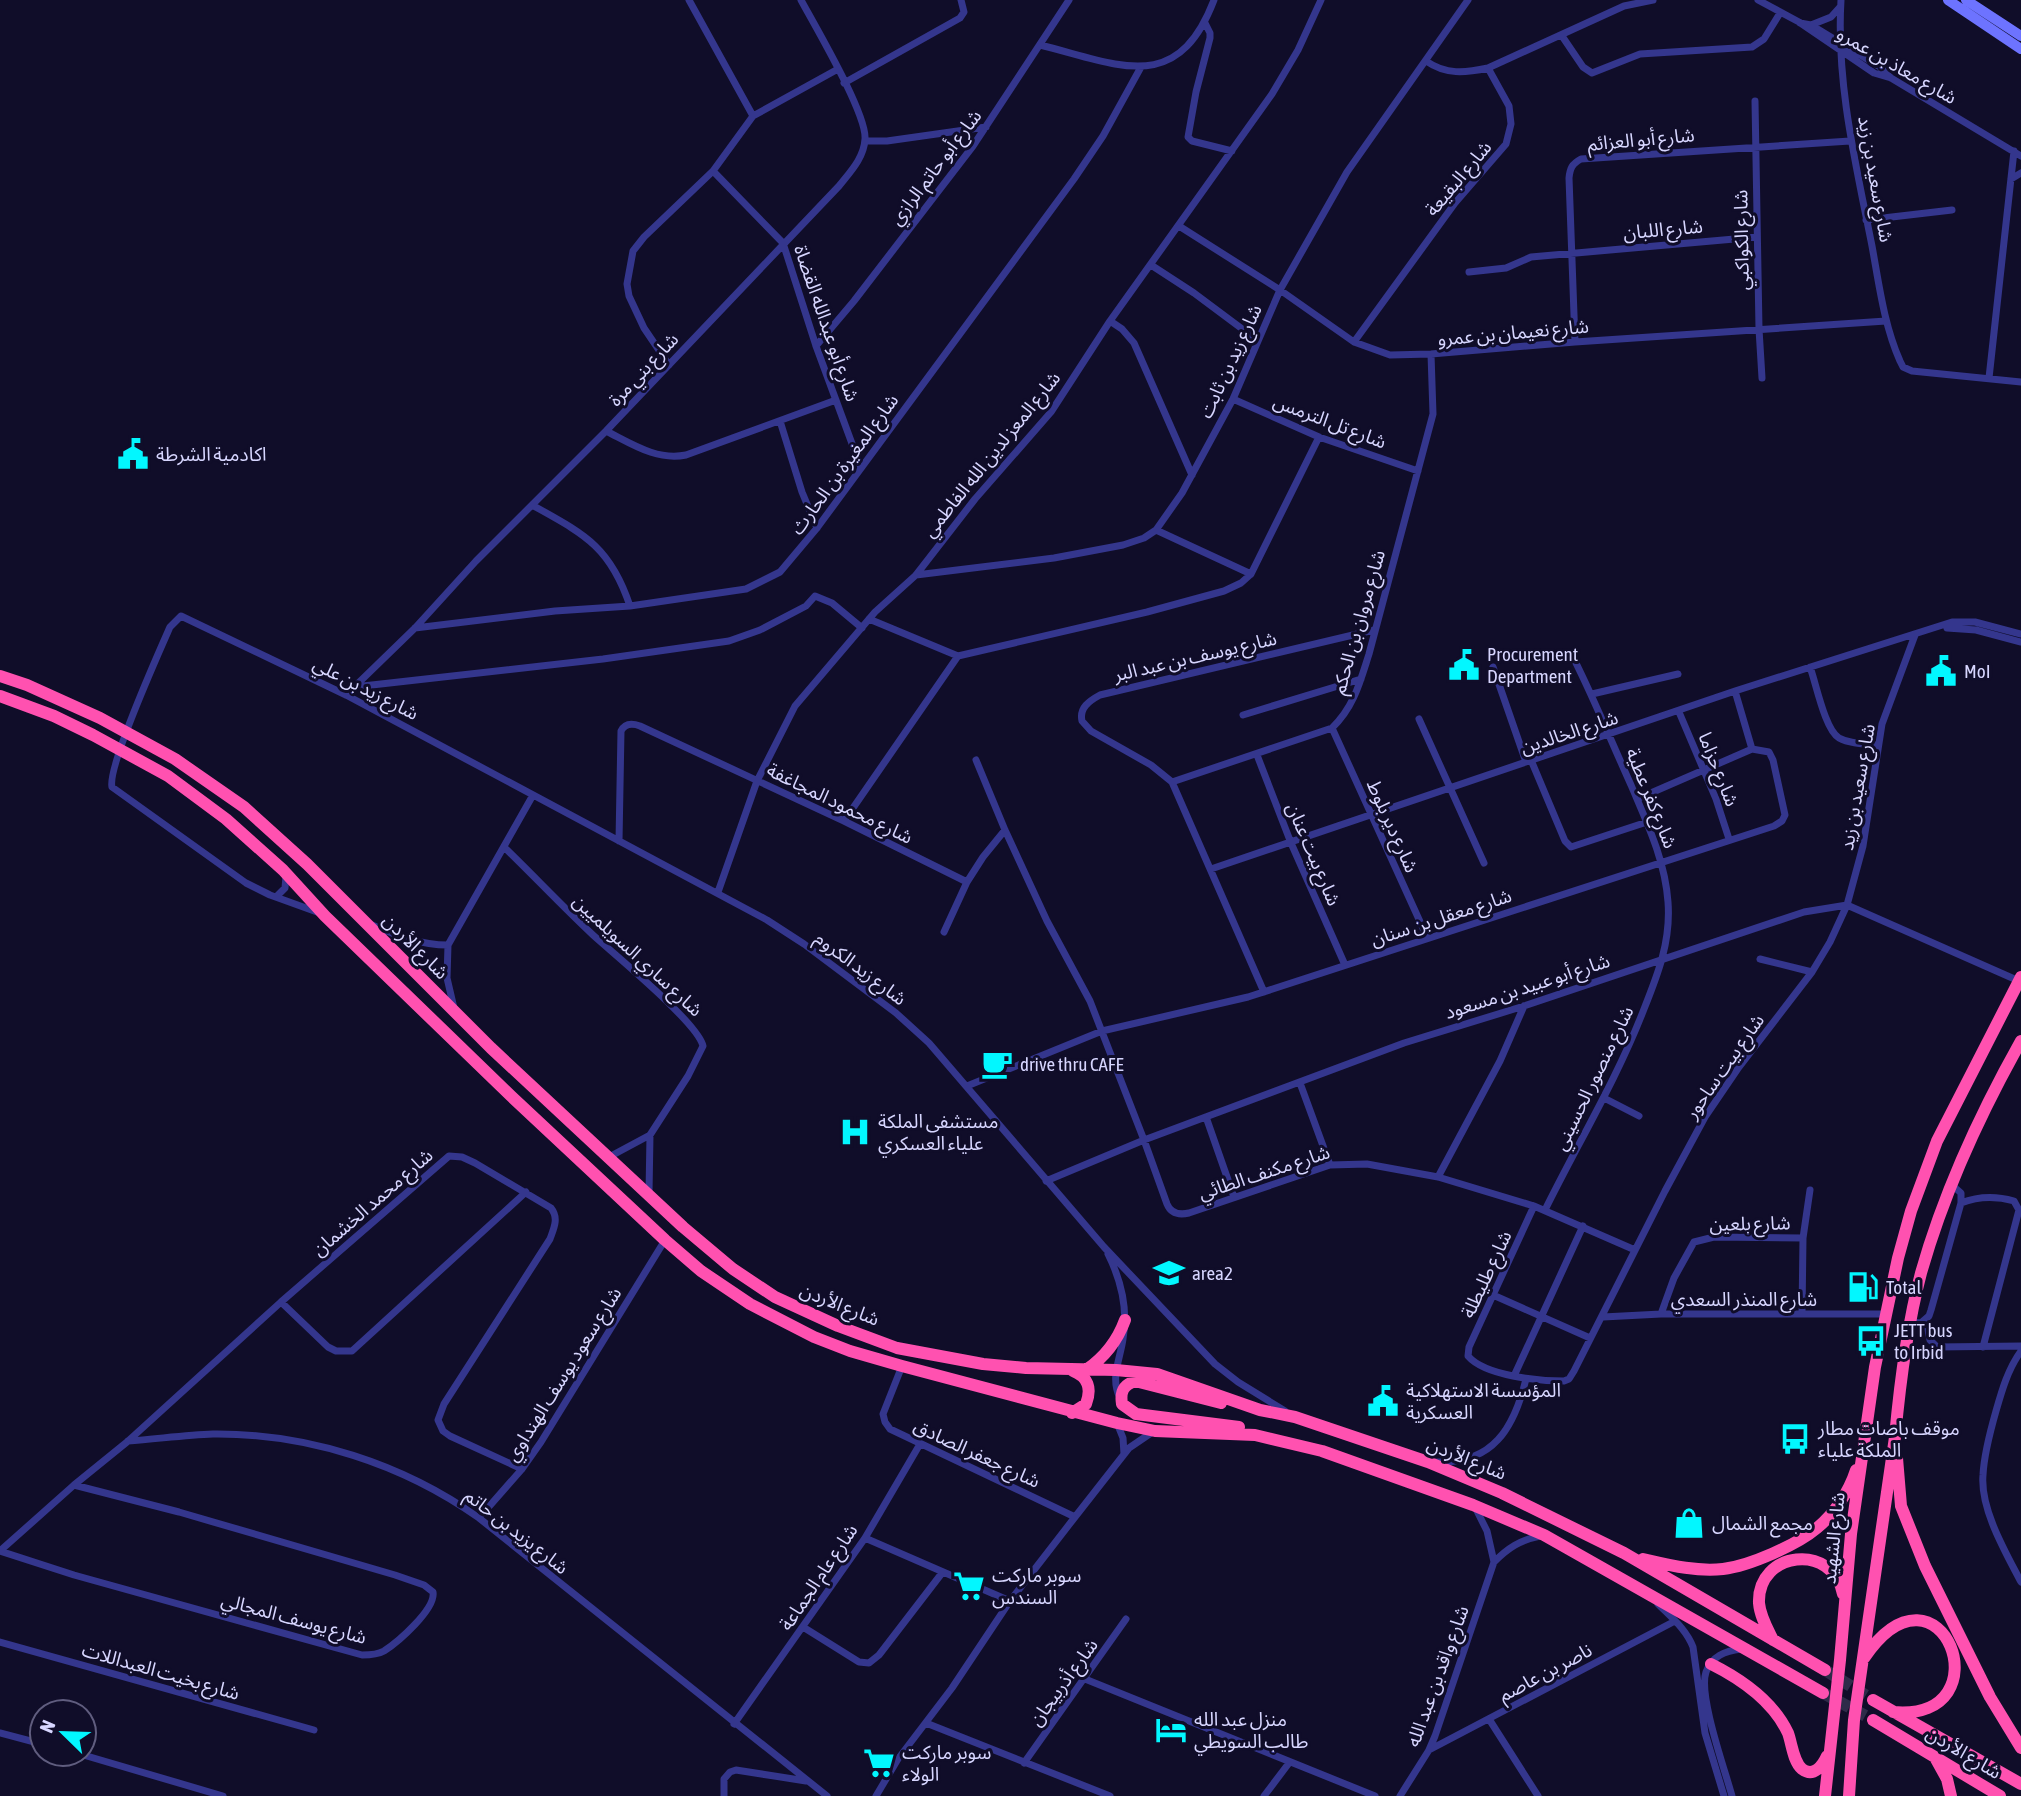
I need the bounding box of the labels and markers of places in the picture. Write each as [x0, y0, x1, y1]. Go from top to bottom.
public building icon: اكادمية الشرطة [116, 437, 150, 471]
place label: اكادمية الشرطة [156, 443, 267, 466]
place label: Procurement Department [1487, 643, 1578, 687]
public building icon: Procurement Department [1447, 648, 1481, 682]
public building icon: MoI [1924, 654, 1958, 688]
place label: MoI [1964, 660, 1991, 682]
cafe icon: drive thru CAFE [980, 1047, 1014, 1081]
place label: drive thru CAFE [1020, 1053, 1124, 1075]
place label: مستشفى الملكة علياء العسكري [878, 1110, 998, 1158]
hospital icon: مستشفى الملكة علياء العسكري [838, 1115, 872, 1149]
school or university icon: area2 [1152, 1256, 1186, 1290]
place label: area2 [1192, 1262, 1233, 1284]
fuel station icon: Total [1846, 1270, 1880, 1304]
place label: Total [1886, 1276, 1921, 1298]
place label: JETT bus to Irbid [1894, 1319, 1953, 1363]
bus stop icon: JETT bus to Irbid [1854, 1324, 1888, 1358]
place label: المؤسسة الاستهلاكية العسكرية [1406, 1379, 1561, 1424]
public building icon: المؤسسة الاستهلاكية العسكرية [1366, 1384, 1400, 1418]
place label: موقف باصات مطار الملكة علياء [1817, 1417, 1960, 1461]
bus stop icon: موقف باصات مطار الملكة علياء [1778, 1422, 1812, 1456]
shop icon: مجمع الشمال [1672, 1506, 1706, 1540]
place label: مجمع الشمال [1712, 1512, 1813, 1538]
place label: سوبر ماركت السندس [992, 1564, 1081, 1609]
supermarket icon: سوبر ماركت السندس [952, 1569, 986, 1603]
place label: منزل عبد الله طالب السويطي [1194, 1708, 1309, 1756]
hotel icon: منزل عبد الله طالب السويطي [1154, 1713, 1188, 1747]
place label: سوبر ماركت الولاء [902, 1741, 991, 1786]
supermarket icon: سوبر ماركت الولاء [862, 1746, 896, 1780]

